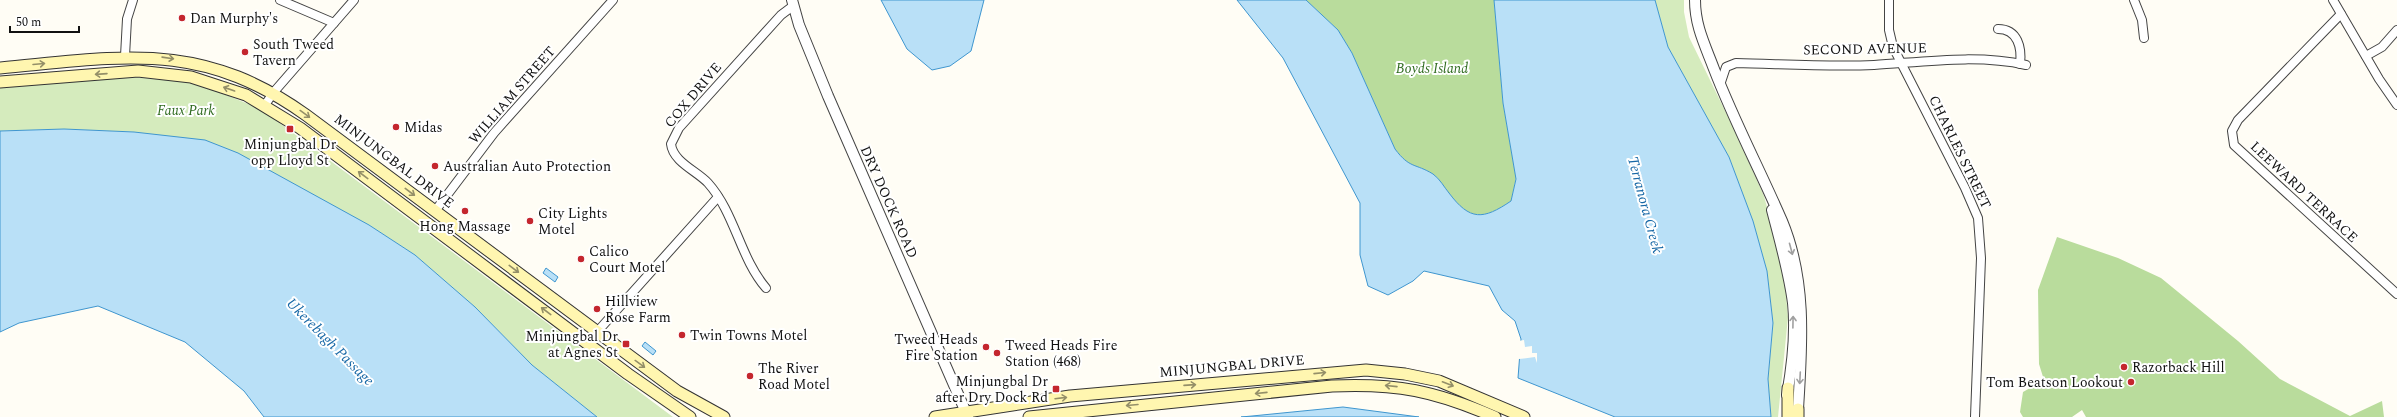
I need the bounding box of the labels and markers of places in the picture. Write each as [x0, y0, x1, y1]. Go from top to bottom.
place label: Dan Murphy's [190, 8, 278, 29]
marker: Dan Murphy's [177, 13, 187, 23]
place label: South Tweed Tavern [253, 34, 334, 71]
marker: South Tweed Tavern [240, 47, 250, 57]
place label: Midas [404, 117, 443, 138]
marker: Midas [391, 122, 401, 132]
marker: Minjungbal Dr opp Lloyd St [285, 124, 295, 134]
place label: Minjungbal Dr opp Lloyd St [244, 134, 337, 171]
place label: Australian Auto Protection [443, 156, 611, 177]
marker: Australian Auto Protection [430, 161, 440, 171]
place label: City Lights Motel [538, 203, 608, 240]
marker: Hong Massage [460, 206, 470, 216]
place label: Hong Massage [419, 216, 511, 237]
marker: City Lights Motel [525, 216, 535, 226]
place label: Calico Court Motel [589, 241, 665, 278]
marker: Calico Court Motel [576, 254, 586, 264]
place label: Hillview Rose Farm [605, 291, 671, 328]
marker: Hillview Rose Farm [592, 304, 602, 314]
place label: Twin Towns Motel [690, 325, 807, 346]
place label: Minjungbal Dr at Agnes St [525, 326, 618, 363]
place label: Tweed Heads Fire Station [894, 329, 978, 366]
marker: Twin Towns Motel [677, 330, 687, 340]
place label: Tweed Heads Fire Station (468) [1005, 335, 1118, 372]
marker: Minjungbal Dr at Agnes St [621, 339, 631, 349]
marker: Tweed Heads Fire Station [981, 342, 991, 352]
marker: Tweed Heads Fire Station (468) [992, 348, 1002, 358]
place label: Razorback Hill [2132, 357, 2225, 378]
place label: The River Road Motel [758, 358, 830, 395]
marker: Razorback Hill [2119, 362, 2129, 372]
marker: The River Road Motel [745, 371, 755, 381]
place label: Minjungbal Dr after Dry Dock Rd [936, 371, 1048, 408]
place label: Tom Beatson Lookout [1986, 372, 2123, 393]
marker: Tom Beatson Lookout [2126, 377, 2136, 387]
marker: Minjungbal Dr after Dry Dock Rd [1051, 384, 1061, 394]

